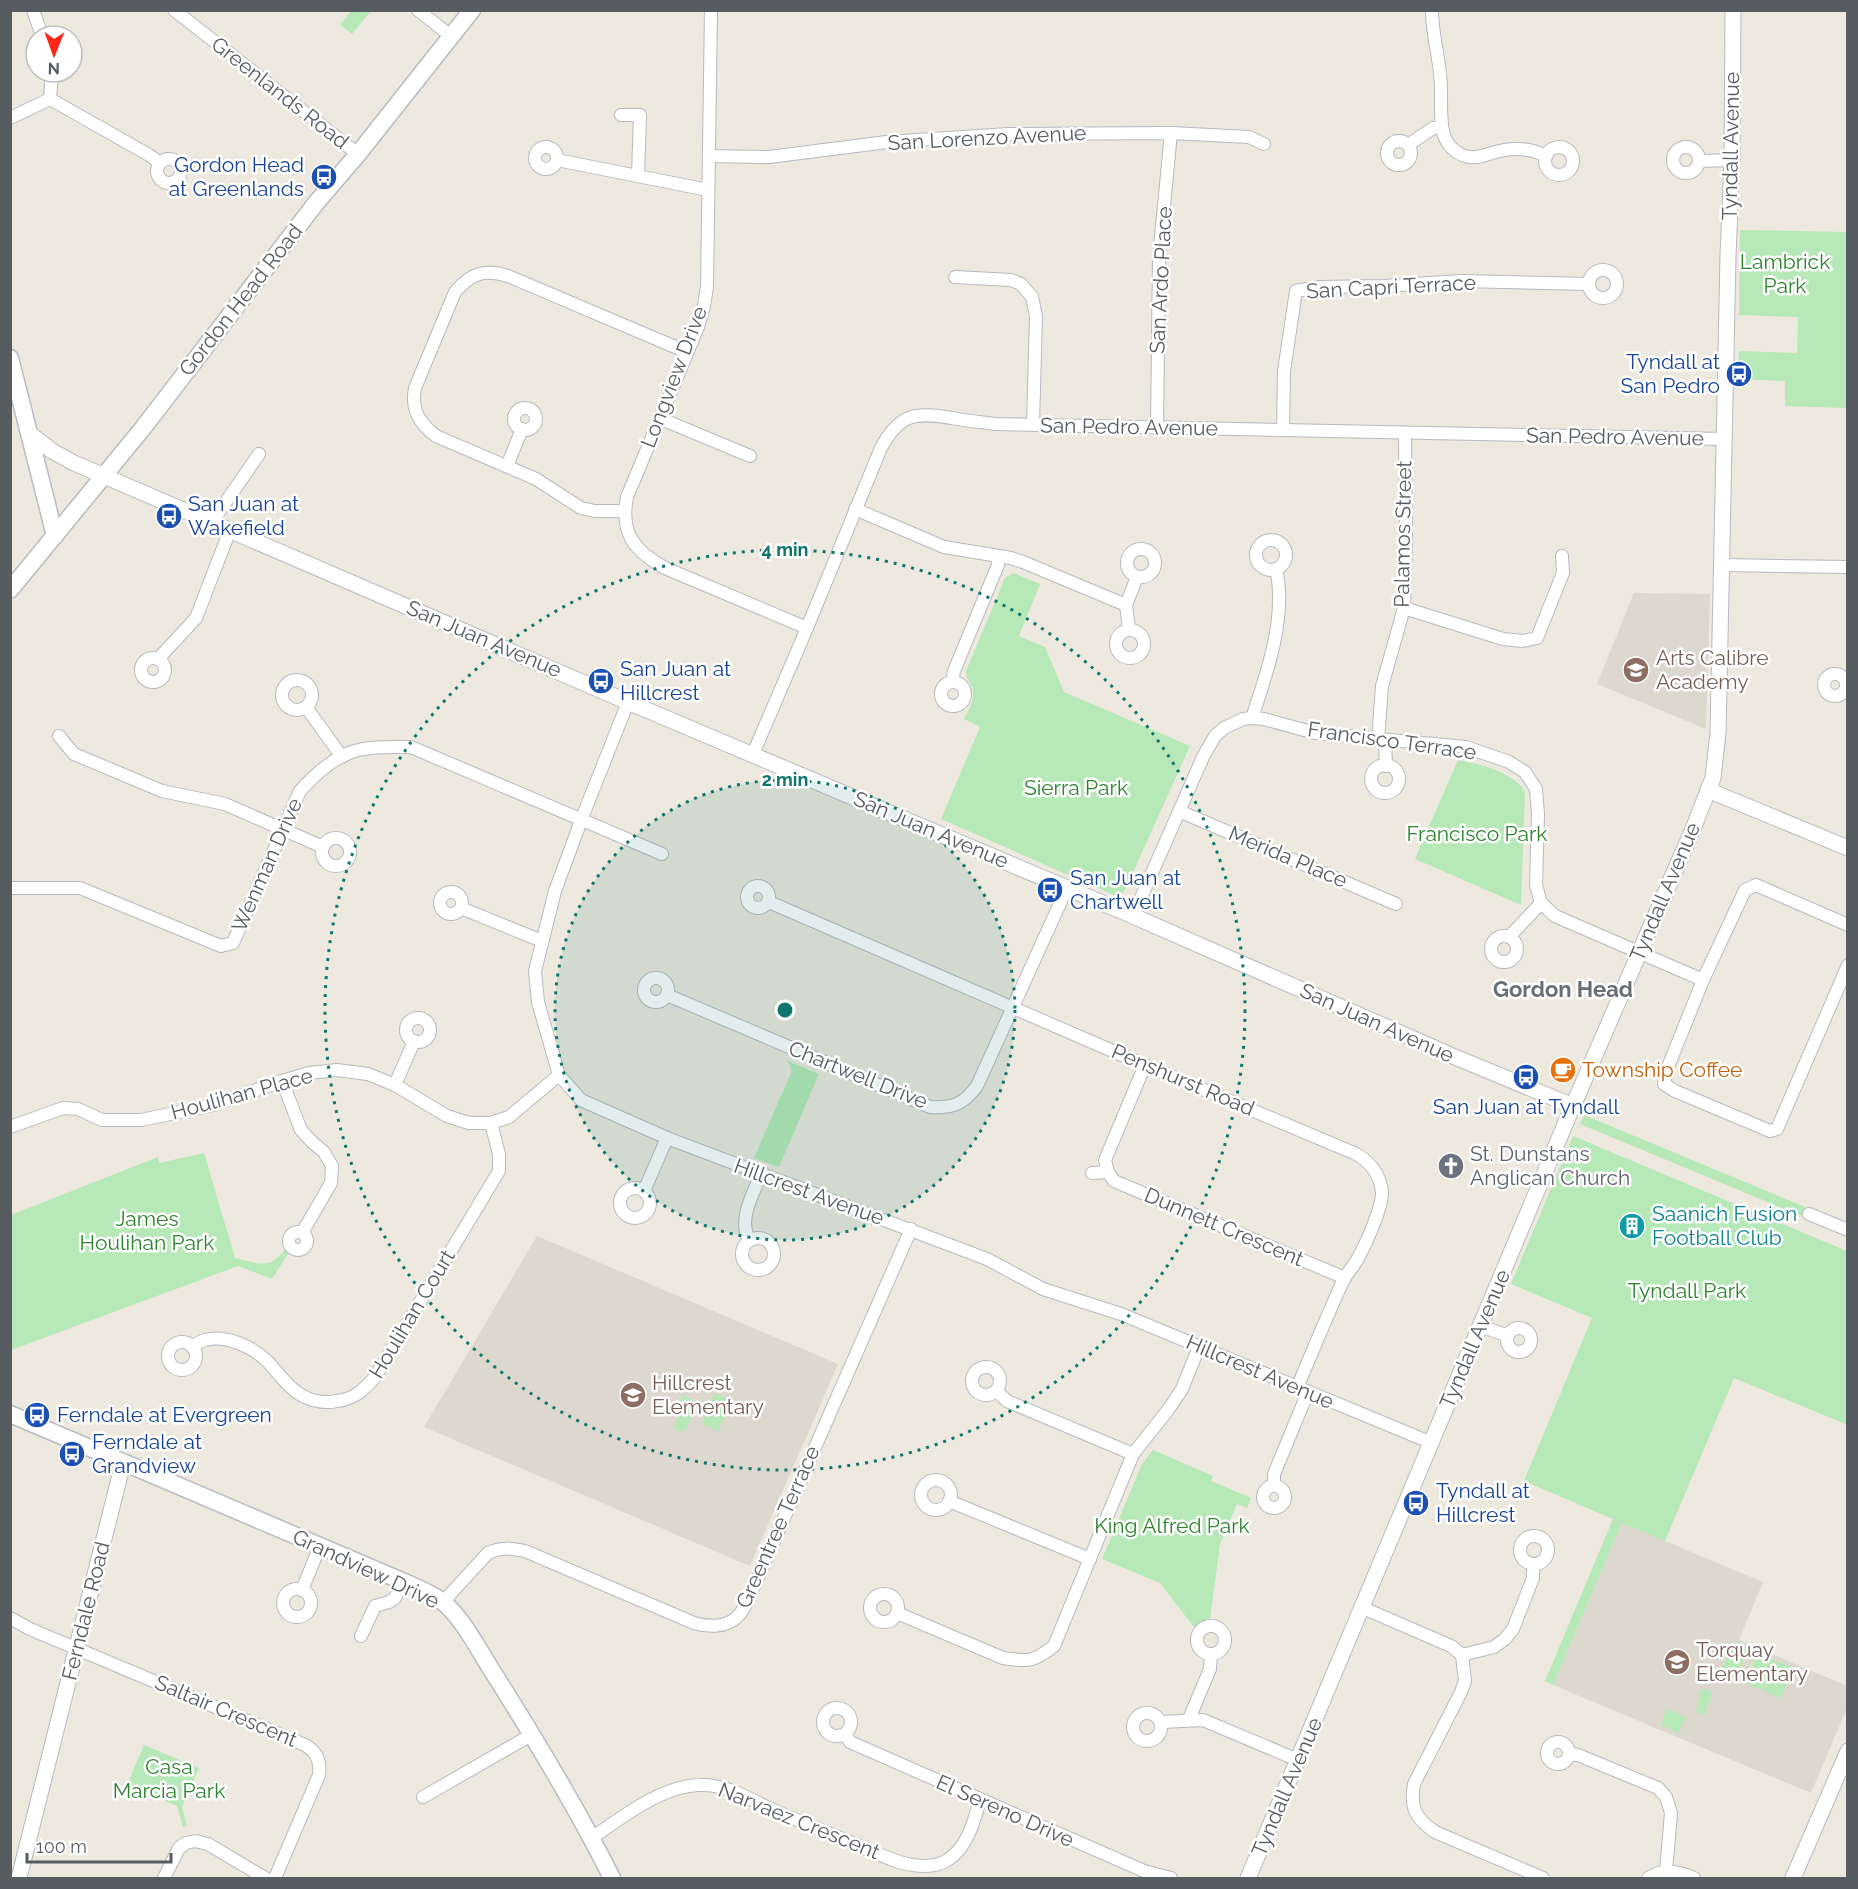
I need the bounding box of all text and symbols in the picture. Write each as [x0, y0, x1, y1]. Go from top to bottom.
north arrow [24, 24, 84, 84]
street label: Greenlands Road [207, 31, 354, 154]
text: N [47, 59, 60, 78]
street label: Tyndall Avenue [1717, 72, 1744, 220]
street label: San Lorenzo Avenue [887, 120, 1087, 155]
place label: Gordon Head at Greenlands [169, 152, 304, 201]
bus stop icon: Gordon Head at Greenlands [309, 162, 339, 192]
street label: San Ardo Place [1144, 206, 1177, 354]
street label: Gordon Head Road [174, 219, 308, 381]
park label: Lambrick Park [1740, 249, 1830, 298]
street label: San Capri Terrace [1305, 270, 1476, 303]
street label: Longview Drive [635, 303, 712, 451]
place label: Tyndall at San Pedro [1620, 349, 1720, 398]
bus stop icon: Tyndall at San Pedro [1724, 359, 1754, 389]
street label: San Pedro Avenue [1040, 412, 1218, 441]
street label: San Pedro Avenue [1526, 422, 1704, 451]
street label: Palamos Street [1389, 460, 1416, 608]
place label: San Juan at Wakefield [188, 491, 299, 540]
bus stop icon: San Juan at Wakefield [154, 501, 184, 531]
text: 4 min [762, 539, 808, 560]
street label: San Juan Avenue [403, 595, 565, 682]
place label: Arts Calibre Academy [1656, 645, 1769, 694]
school or university icon: Arts Calibre Academy [1621, 655, 1651, 685]
place label: San Juan at Hillcrest [620, 656, 731, 705]
bus stop icon: San Juan at Hillcrest [586, 666, 616, 696]
street label: Francisco Terrace [1306, 716, 1478, 765]
text: 2 min [762, 769, 808, 790]
park label: Sierra Park [1024, 775, 1128, 800]
street label: San Juan Avenue [850, 786, 1012, 873]
street label: Wenman Drive [226, 794, 307, 935]
street label: Tyndall Avenue [1624, 819, 1705, 965]
street label: Merida Place [1225, 820, 1351, 893]
park label: Francisco Park [1407, 821, 1548, 846]
place label: San Juan at Chartwell [1070, 865, 1181, 914]
bus stop icon: San Juan at Chartwell [1035, 875, 1065, 905]
district label: Gordon Head [1493, 976, 1633, 1002]
street label: San Juan Avenue [1296, 977, 1458, 1068]
centre of rings [775, 1000, 795, 1020]
street label: Chartwell Drive [785, 1035, 931, 1114]
street label: Penshurst Road [1108, 1038, 1258, 1121]
cafe icon: Township Coffee [1548, 1055, 1578, 1085]
place label: Township Coffee [1582, 1057, 1742, 1082]
bus stop icon: San Juan at Tyndall [1511, 1062, 1541, 1092]
street label: Houlihan Place [168, 1063, 316, 1124]
place label: San Juan at Tyndall [1433, 1094, 1620, 1119]
place label: St. Dunstans Anglican Church [1470, 1141, 1630, 1190]
church icon: St. Dunstans Anglican Church [1436, 1151, 1466, 1181]
street label: Hillcrest Avenue [731, 1153, 888, 1230]
street label: Dunnett Crescent [1141, 1182, 1308, 1271]
place label: Saanich Fusion Football Club [1652, 1201, 1797, 1250]
park label: James Houlihan Park [80, 1206, 214, 1255]
building icon: Saanich Fusion Football Club [1617, 1211, 1647, 1241]
street label: Houlihan Court [363, 1245, 460, 1383]
street label: Tyndall Avenue [1434, 1266, 1515, 1412]
park label: Tyndall Park [1628, 1278, 1746, 1303]
street label: Hillcrest Avenue [1183, 1329, 1338, 1414]
place label: Hillcrest Elementary [652, 1370, 764, 1419]
school or university icon: Hillcrest Elementary [618, 1380, 648, 1410]
bus stop icon: Ferndale at Evergreen [22, 1400, 52, 1430]
place label: Ferndale at Evergreen [57, 1402, 272, 1427]
place label: Ferndale at Grandview [92, 1429, 202, 1478]
bus stop icon: Ferndale at Grandview [57, 1439, 87, 1469]
street label: Greentree Terrace [731, 1442, 825, 1612]
place label: Tyndall at Hillcrest [1436, 1478, 1530, 1527]
bus stop icon: Tyndall at Hillcrest [1401, 1488, 1431, 1518]
park label: King Alfred Park [1094, 1513, 1250, 1538]
street label: Grandview Drive [289, 1524, 443, 1613]
street label: Ferndale Road [56, 1539, 115, 1683]
place label: Torquay Elementary [1696, 1637, 1808, 1686]
school or university icon: Torquay Elementary [1662, 1647, 1692, 1677]
street label: Saltair Crescent [151, 1669, 301, 1752]
street label: Tyndall Avenue [1246, 1714, 1327, 1860]
park label: Casa Marcia Park [113, 1754, 225, 1803]
street label: El Sereno Drive [933, 1769, 1078, 1852]
street label: Narvaez Crescent [715, 1777, 884, 1864]
scale bar [27, 1826, 171, 1864]
text: 100 m [36, 1836, 87, 1857]

